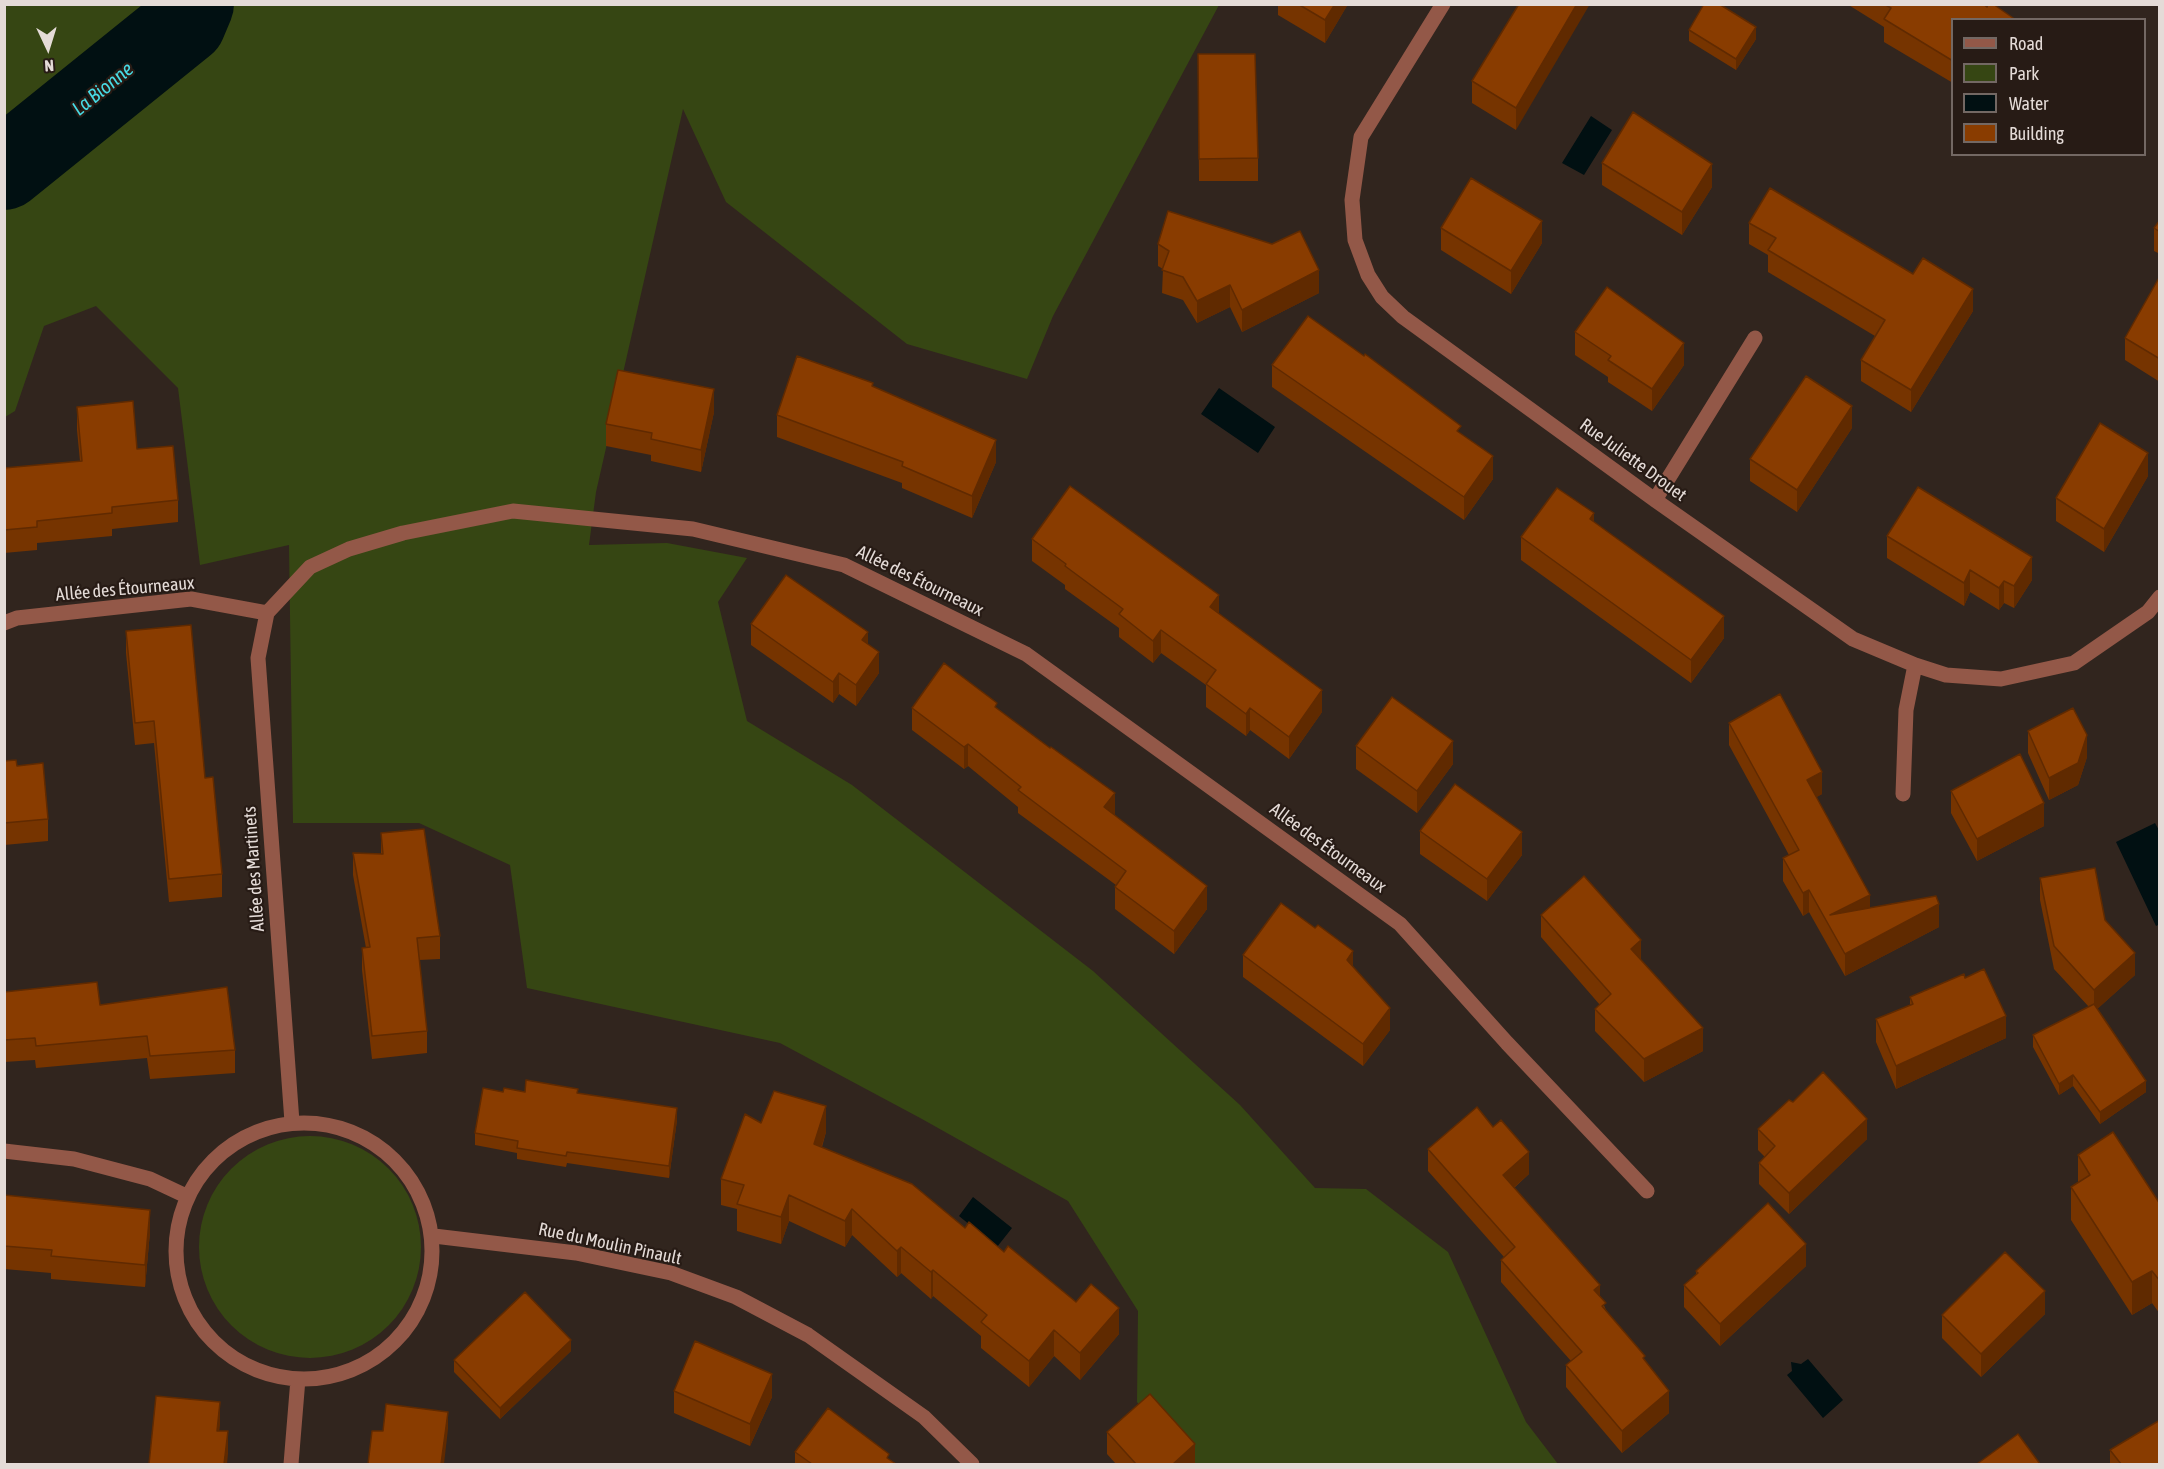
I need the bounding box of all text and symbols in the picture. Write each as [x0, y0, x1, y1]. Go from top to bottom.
north arrow [18, 18, 78, 78]
legend [1951, 18, 2146, 156]
text: Road [2009, 33, 2043, 54]
text: N [44, 57, 55, 75]
water label: La Bionne [68, 57, 138, 121]
text: Park [2009, 63, 2039, 84]
text: Water [2009, 93, 2048, 114]
text: Building [2009, 123, 2064, 144]
street label: Rue Juliette Drouet [1575, 414, 1691, 506]
street label: Allée des Étourneaux [853, 541, 987, 621]
street label: Allée des Étourneaux [55, 572, 195, 606]
street label: Allée des Étourneaux [1266, 798, 1390, 898]
street label: Allée des Martinets [239, 806, 269, 932]
street label: Rue du Moulin Pinault [537, 1218, 683, 1270]

